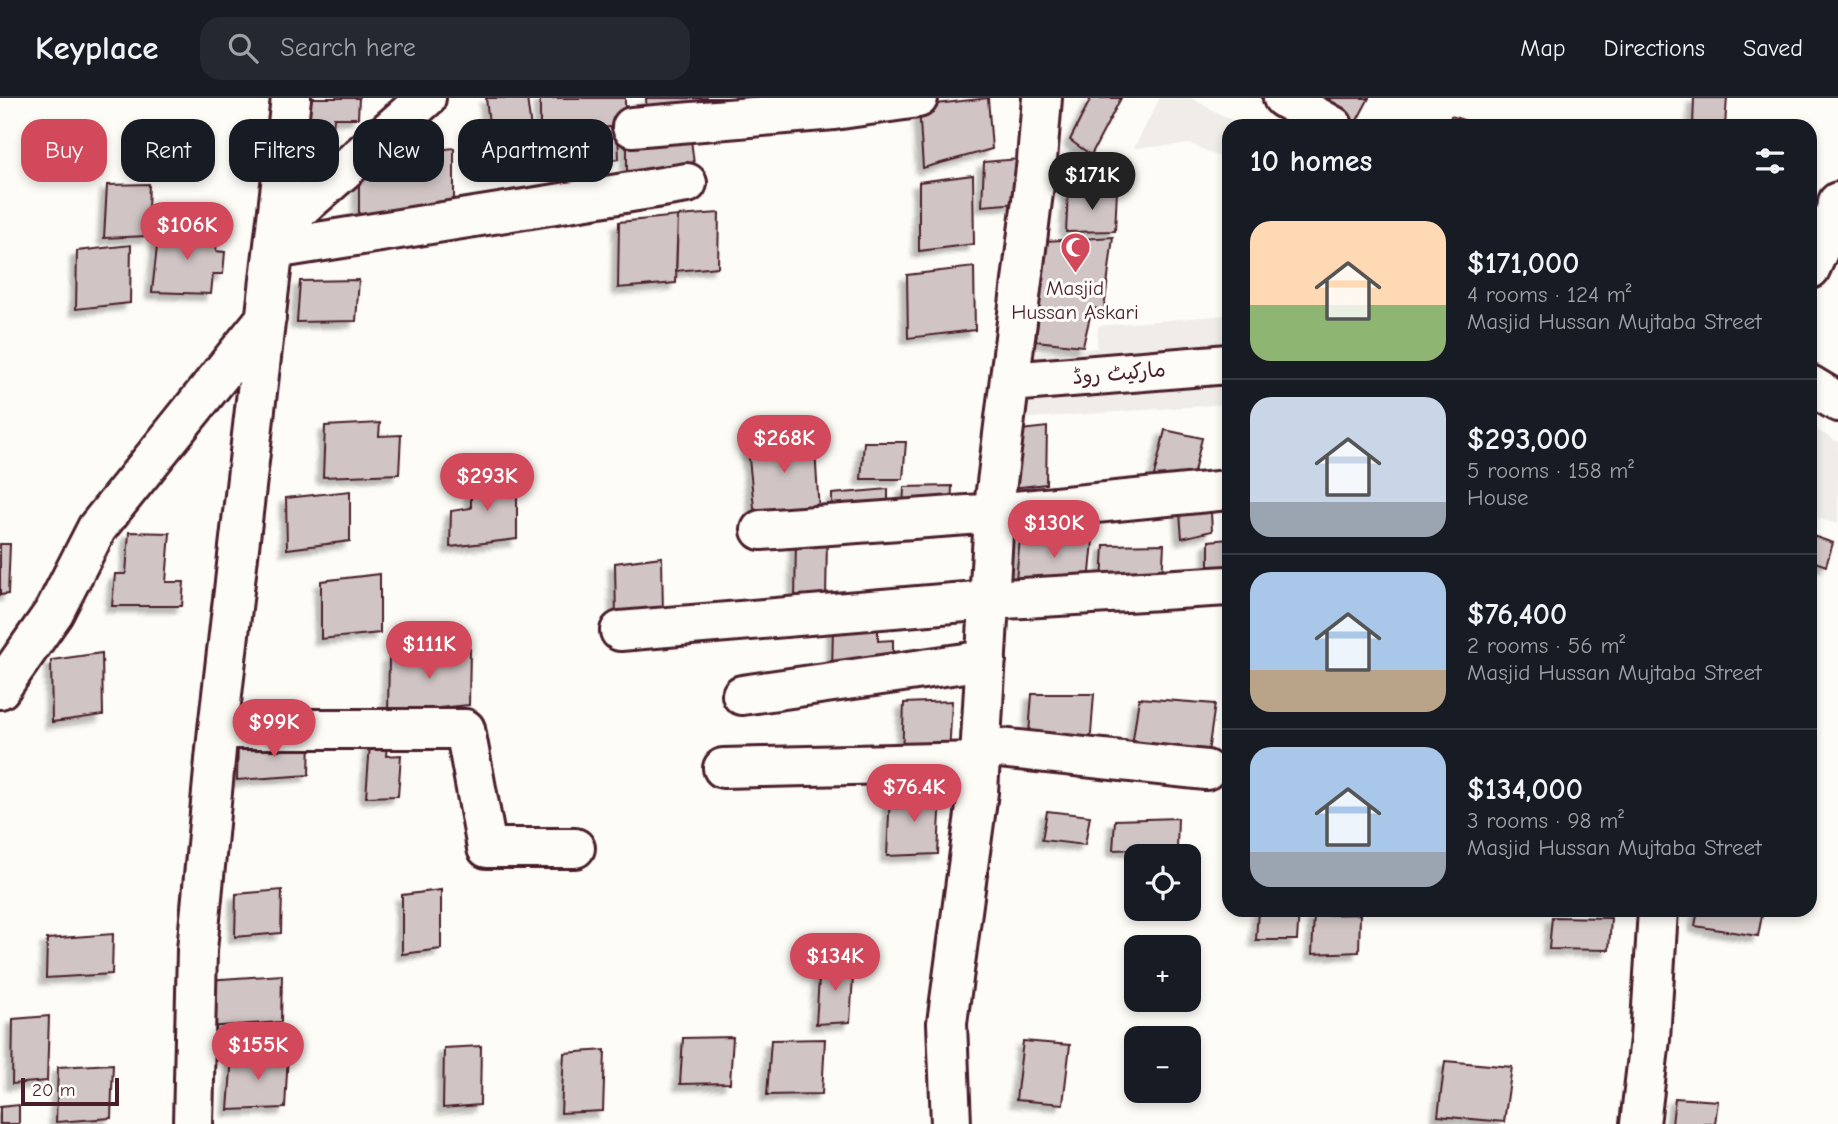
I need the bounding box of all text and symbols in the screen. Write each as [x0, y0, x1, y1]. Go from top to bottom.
search box [200, 17, 690, 80]
text: Keyplace [35, 29, 158, 67]
icon: search [224, 29, 262, 67]
text: Search here [280, 33, 416, 63]
text: Map [1520, 34, 1566, 62]
text: Directions [1604, 34, 1705, 62]
text: Saved [1743, 34, 1803, 62]
chip: Buy [21, 119, 107, 182]
chip: Rent [121, 119, 215, 182]
chip: Filters [229, 119, 339, 182]
chip: New [353, 119, 444, 182]
chip: Apartment [458, 119, 613, 182]
icon: filters [1751, 142, 1789, 180]
text: 10 homes [1250, 144, 1372, 179]
pin: $171K [1043, 152, 1141, 212]
text: $171K [1064, 161, 1120, 188]
pin: $106K [138, 202, 236, 262]
text: $106K [156, 211, 218, 238]
mosque icon: Masjid Hussan Askari [1058, 231, 1092, 275]
text: $171,000 [1467, 246, 1579, 281]
icon: home [1306, 249, 1390, 333]
place label: Masjid Hussan Askari [1011, 276, 1139, 324]
text: 4 rooms · 124 m² [1467, 281, 1631, 308]
text: Masjid Hussan Mujtaba Street [1467, 308, 1762, 335]
street label: مارکیٹ روڈ [1071, 357, 1167, 389]
pin: $268K [735, 416, 833, 475]
text: $293,000 [1467, 422, 1588, 457]
text: $268K [753, 424, 815, 451]
icon: home [1306, 425, 1390, 509]
pin: $293K [438, 454, 536, 513]
text: 5 rooms · 158 m² [1467, 457, 1634, 484]
text: $293K [456, 462, 518, 489]
text: House [1467, 484, 1529, 511]
pin: $130K [1005, 500, 1103, 560]
text: $130K [1024, 509, 1084, 536]
text: $76,400 [1467, 597, 1567, 632]
icon: home [1306, 600, 1390, 684]
pin: $111K [380, 622, 478, 681]
text: $111K [402, 630, 456, 657]
text: 2 rooms · 56 m² [1467, 632, 1625, 659]
text: Masjid Hussan Mujtaba Street [1467, 659, 1762, 686]
pin: $99K [233, 700, 315, 759]
text: $99K [249, 708, 299, 735]
pin: $76.4K [857, 764, 971, 824]
text: $134,000 [1467, 772, 1583, 807]
text: $76.4K [882, 773, 946, 800]
icon: home [1306, 775, 1390, 859]
text: 3 rooms · 98 m² [1467, 807, 1624, 834]
text: Masjid Hussan Mujtaba Street [1467, 834, 1762, 861]
map controls [1124, 844, 1201, 1103]
button: locate [1124, 844, 1201, 921]
pin: $134K [786, 934, 884, 993]
button: + [1124, 935, 1201, 1012]
text: $134K [806, 942, 864, 969]
pin: $155K [209, 1023, 307, 1082]
button: − [1124, 1026, 1201, 1103]
text: $155K [228, 1031, 288, 1058]
scale bar [21, 1075, 119, 1107]
text: 20 m [32, 1079, 76, 1101]

